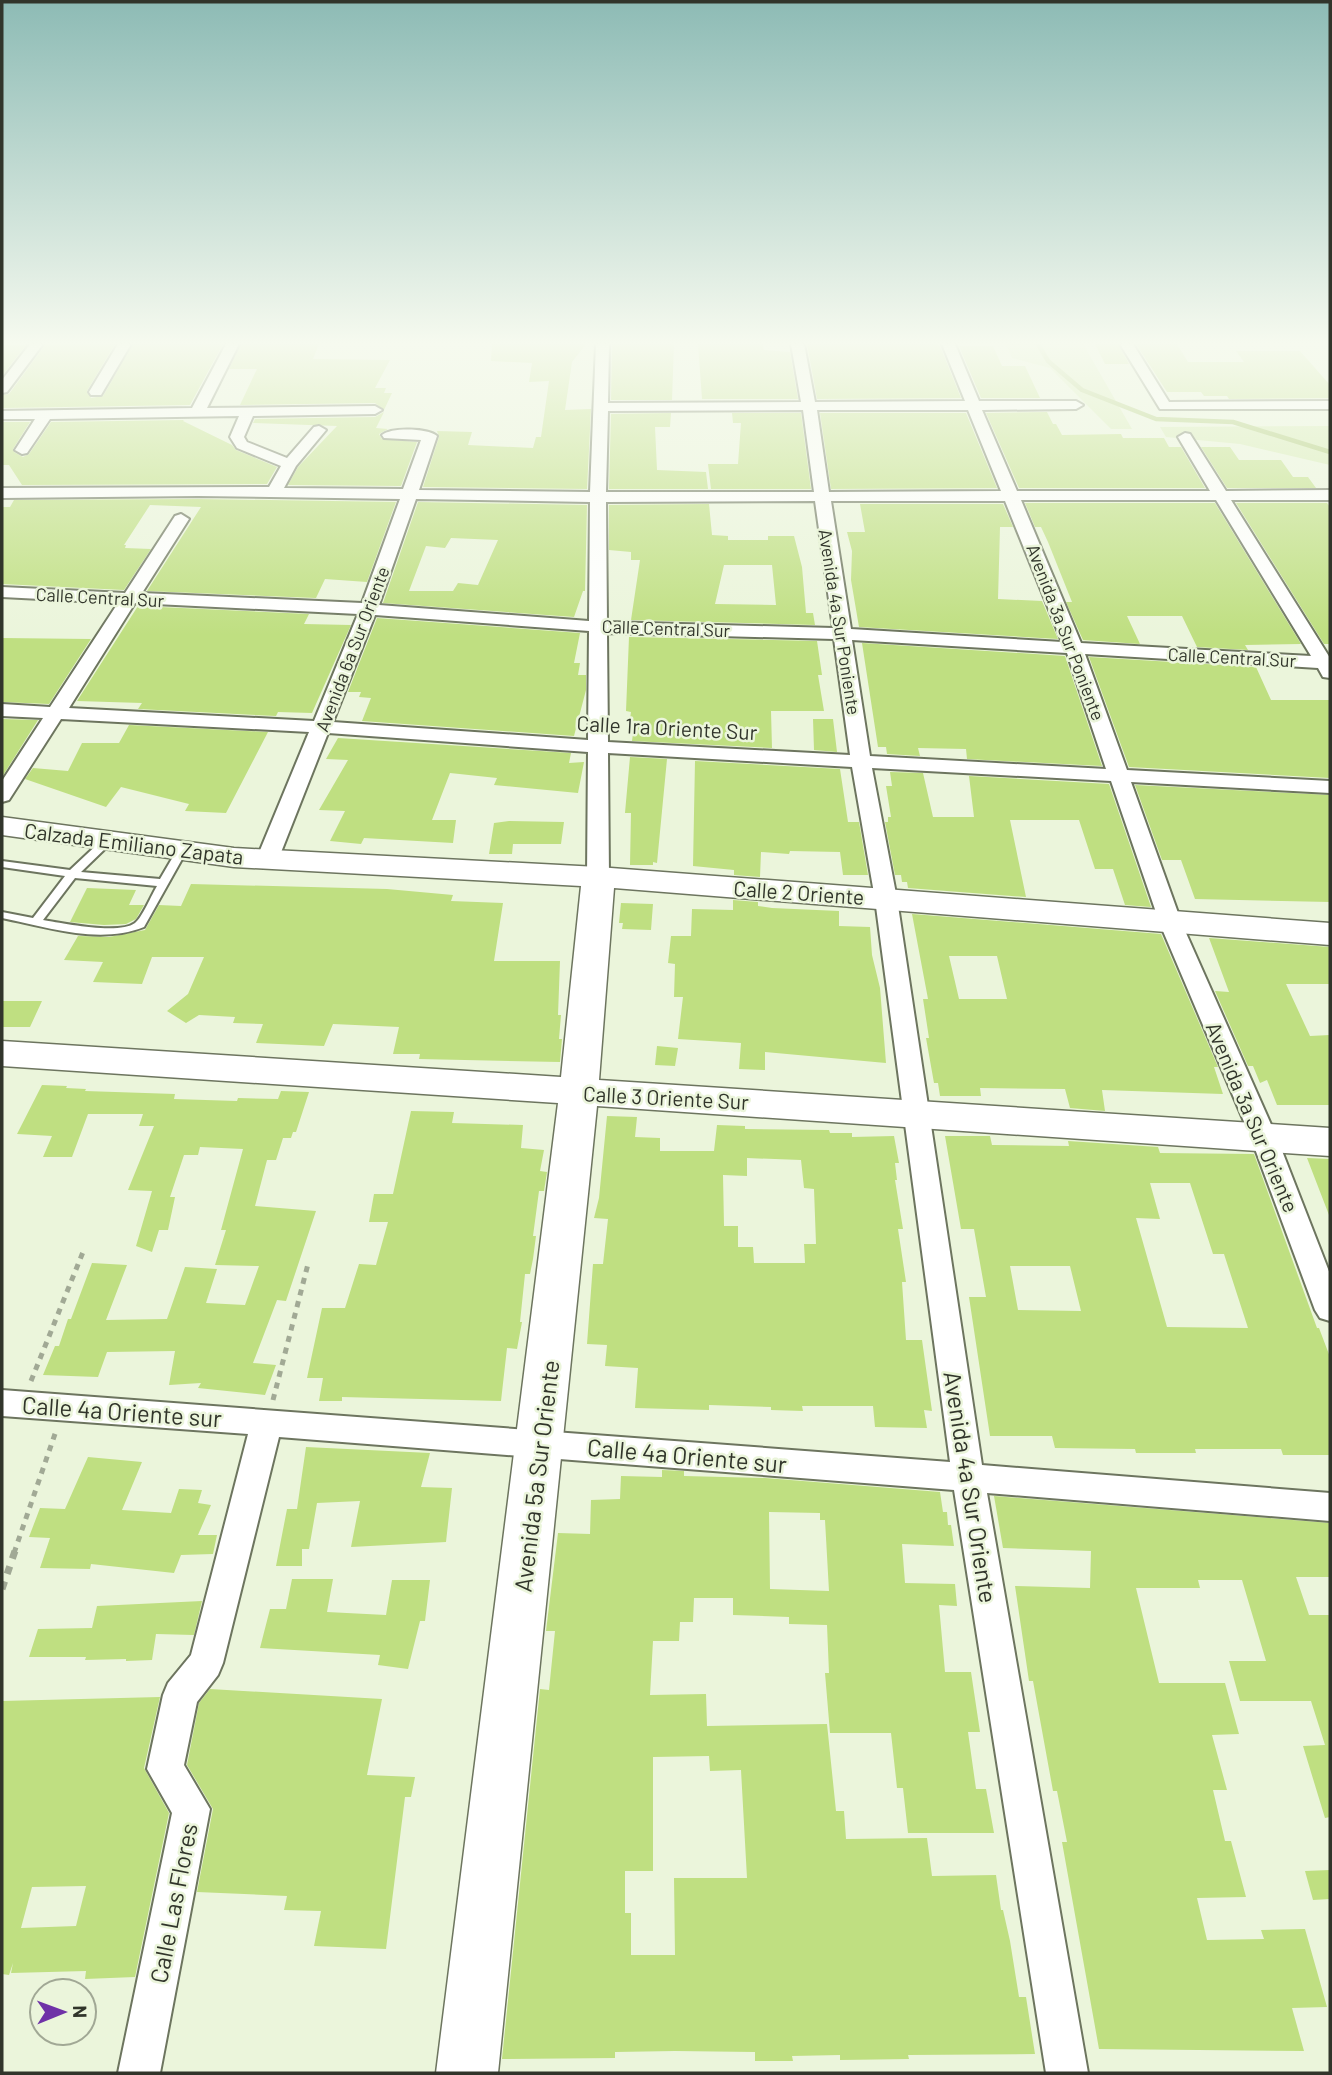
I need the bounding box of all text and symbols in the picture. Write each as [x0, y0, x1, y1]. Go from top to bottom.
street label: Avenida 4a Sur Poniente [814, 528, 866, 716]
street label: Avenida 3a Sur Poniente [1022, 541, 1110, 723]
street label: Avenida 6a Sur Oriente [310, 563, 394, 735]
street label: Calle Central Sur [35, 583, 165, 611]
street label: Calle Central Sur [601, 615, 731, 641]
street label: Calle Central Sur [1167, 643, 1297, 671]
street label: Calle 1ra Oriente Sur [576, 710, 758, 744]
street label: Calzada Emiliano Zapata [23, 817, 245, 869]
street label: Calle 2 Oriente [733, 875, 865, 909]
street label: Avenida 3a Sur Oriente [1202, 1018, 1304, 1216]
street label: Calle 3 Oriente Sur [583, 1080, 750, 1114]
street label: Avenida 5a Sur Oriente [507, 1358, 565, 1594]
street label: Avenida 4a Sur Oriente [938, 1369, 1004, 1605]
street label: Calle 4a Oriente sur [21, 1390, 223, 1432]
street label: Calle 4a Oriente sur [586, 1432, 788, 1478]
street label: Calle Las Flores [143, 1820, 203, 1986]
north arrow [28, 1977, 98, 2047]
text: N [69, 2005, 92, 2018]

